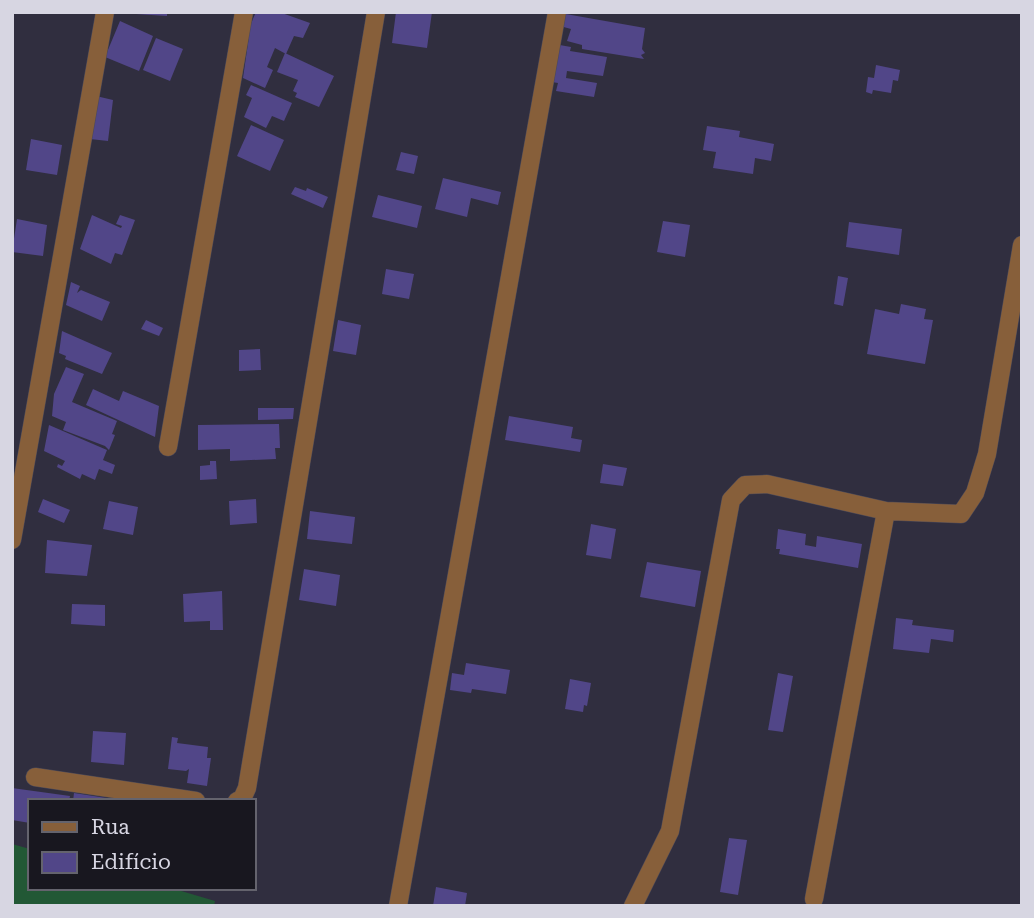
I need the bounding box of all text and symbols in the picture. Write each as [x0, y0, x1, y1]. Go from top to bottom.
legend [28, 799, 256, 890]
text: Rua [91, 815, 130, 839]
text: Edifício [91, 850, 171, 874]

